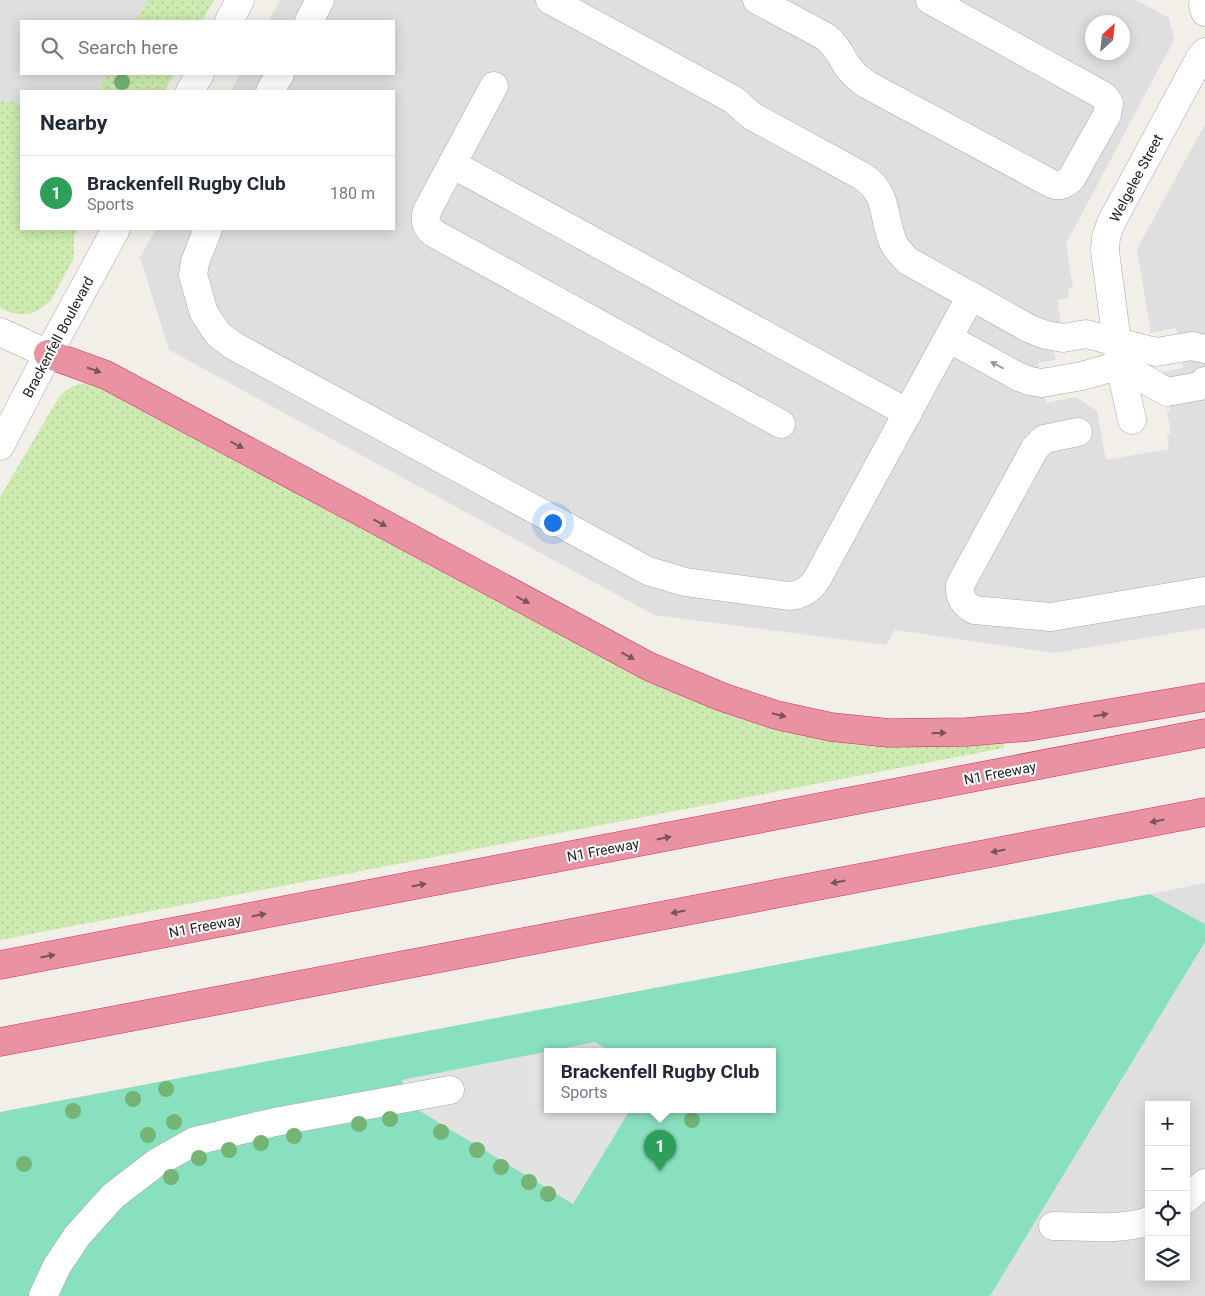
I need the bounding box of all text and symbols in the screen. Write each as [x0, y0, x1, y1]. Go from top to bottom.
north arrow [1085, 15, 1130, 60]
search box [20, 20, 395, 75]
icon: search [38, 34, 66, 62]
text: Search here [78, 36, 178, 59]
text: Nearby [40, 111, 107, 135]
street label: Welgelee Street [1106, 131, 1166, 225]
text: Brackenfell Rugby Club [87, 172, 286, 195]
text: 1 [51, 184, 61, 203]
text: 180 m [330, 184, 375, 203]
text: Sports [87, 195, 134, 214]
street label: Brackenfell Boulevard [19, 274, 97, 400]
one-way arrow [990, 361, 1004, 369]
one-way arrow [86, 367, 101, 374]
one-way arrow [231, 441, 244, 450]
your location [540, 510, 566, 536]
one-way arrow [373, 519, 388, 527]
one-way arrow [516, 596, 531, 604]
one-way arrow [620, 652, 635, 660]
one-way arrow [1093, 710, 1109, 718]
one-way arrow [771, 711, 786, 719]
one-way arrow [932, 729, 948, 737]
street label: N1 Freeway [963, 758, 1038, 788]
one-way arrow [1149, 817, 1165, 825]
one-way arrow [657, 833, 673, 841]
street label: N1 Freeway [566, 835, 641, 865]
one-way arrow [989, 848, 1005, 856]
one-way arrow [829, 878, 845, 886]
one-way arrow [411, 880, 427, 888]
one-way arrow [670, 909, 686, 917]
street label: N1 Freeway [168, 911, 243, 941]
one-way arrow [251, 911, 267, 919]
one-way arrow [40, 951, 56, 959]
popup [544, 1048, 776, 1113]
text: Brackenfell Rugby Club [561, 1060, 759, 1083]
text: Sports [561, 1083, 608, 1102]
map controls [1145, 1101, 1190, 1281]
button: + [1145, 1101, 1190, 1146]
pin: 1 [644, 1130, 676, 1171]
button: − [1145, 1146, 1190, 1191]
button: locate [1145, 1191, 1190, 1236]
button: layers [1145, 1236, 1190, 1281]

